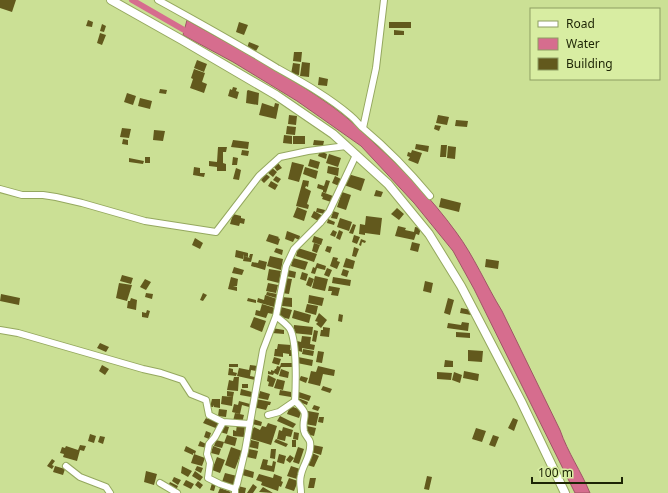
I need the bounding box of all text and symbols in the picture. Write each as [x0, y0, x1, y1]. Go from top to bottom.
legend [530, 8, 660, 80]
text: Road [566, 15, 595, 32]
text: Water [566, 35, 600, 52]
text: Building [566, 55, 613, 72]
scale bar [532, 459, 622, 485]
text: 100 m [538, 464, 573, 481]

